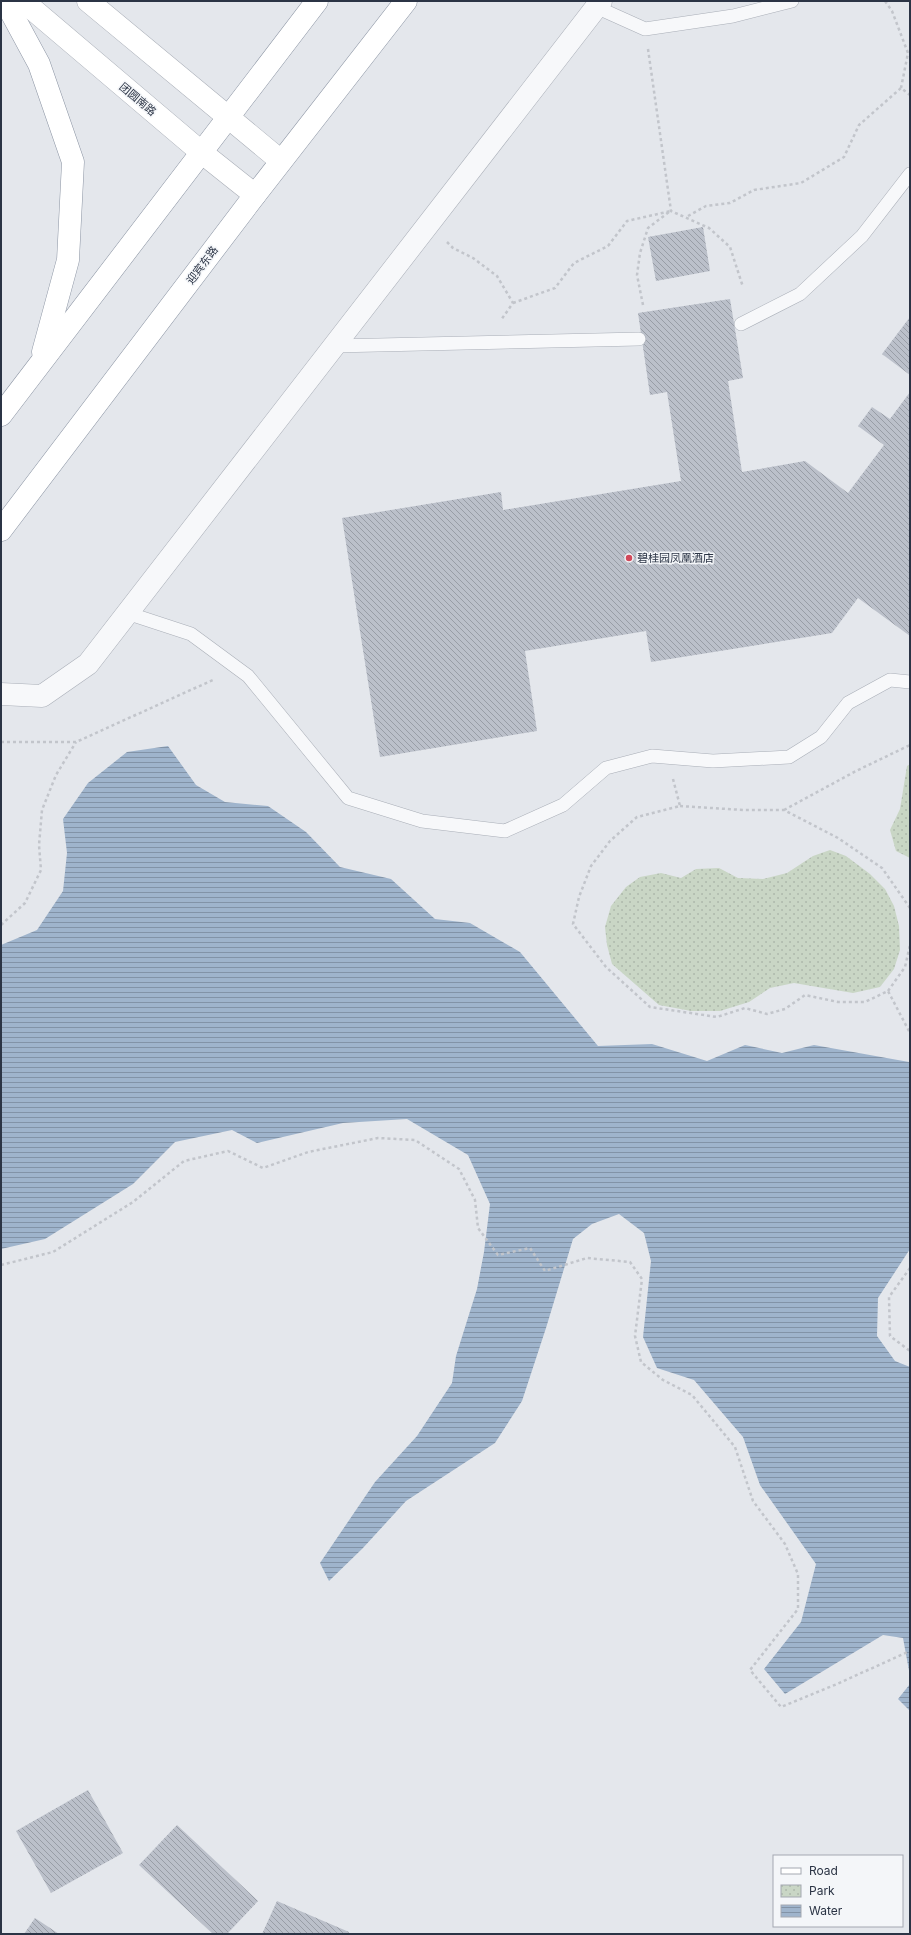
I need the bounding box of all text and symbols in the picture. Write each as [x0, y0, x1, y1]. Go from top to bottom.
street label: 团圆南路 [117, 79, 159, 119]
street label: 迎宾东路 [183, 243, 221, 287]
place label: 碧桂园凤凰酒店 [637, 551, 714, 565]
marker: 碧桂园凤凰酒店 [624, 553, 634, 563]
legend [773, 1855, 903, 1927]
text: Road [809, 1863, 838, 1878]
text: Park [809, 1883, 835, 1898]
text: Water [809, 1903, 843, 1918]

